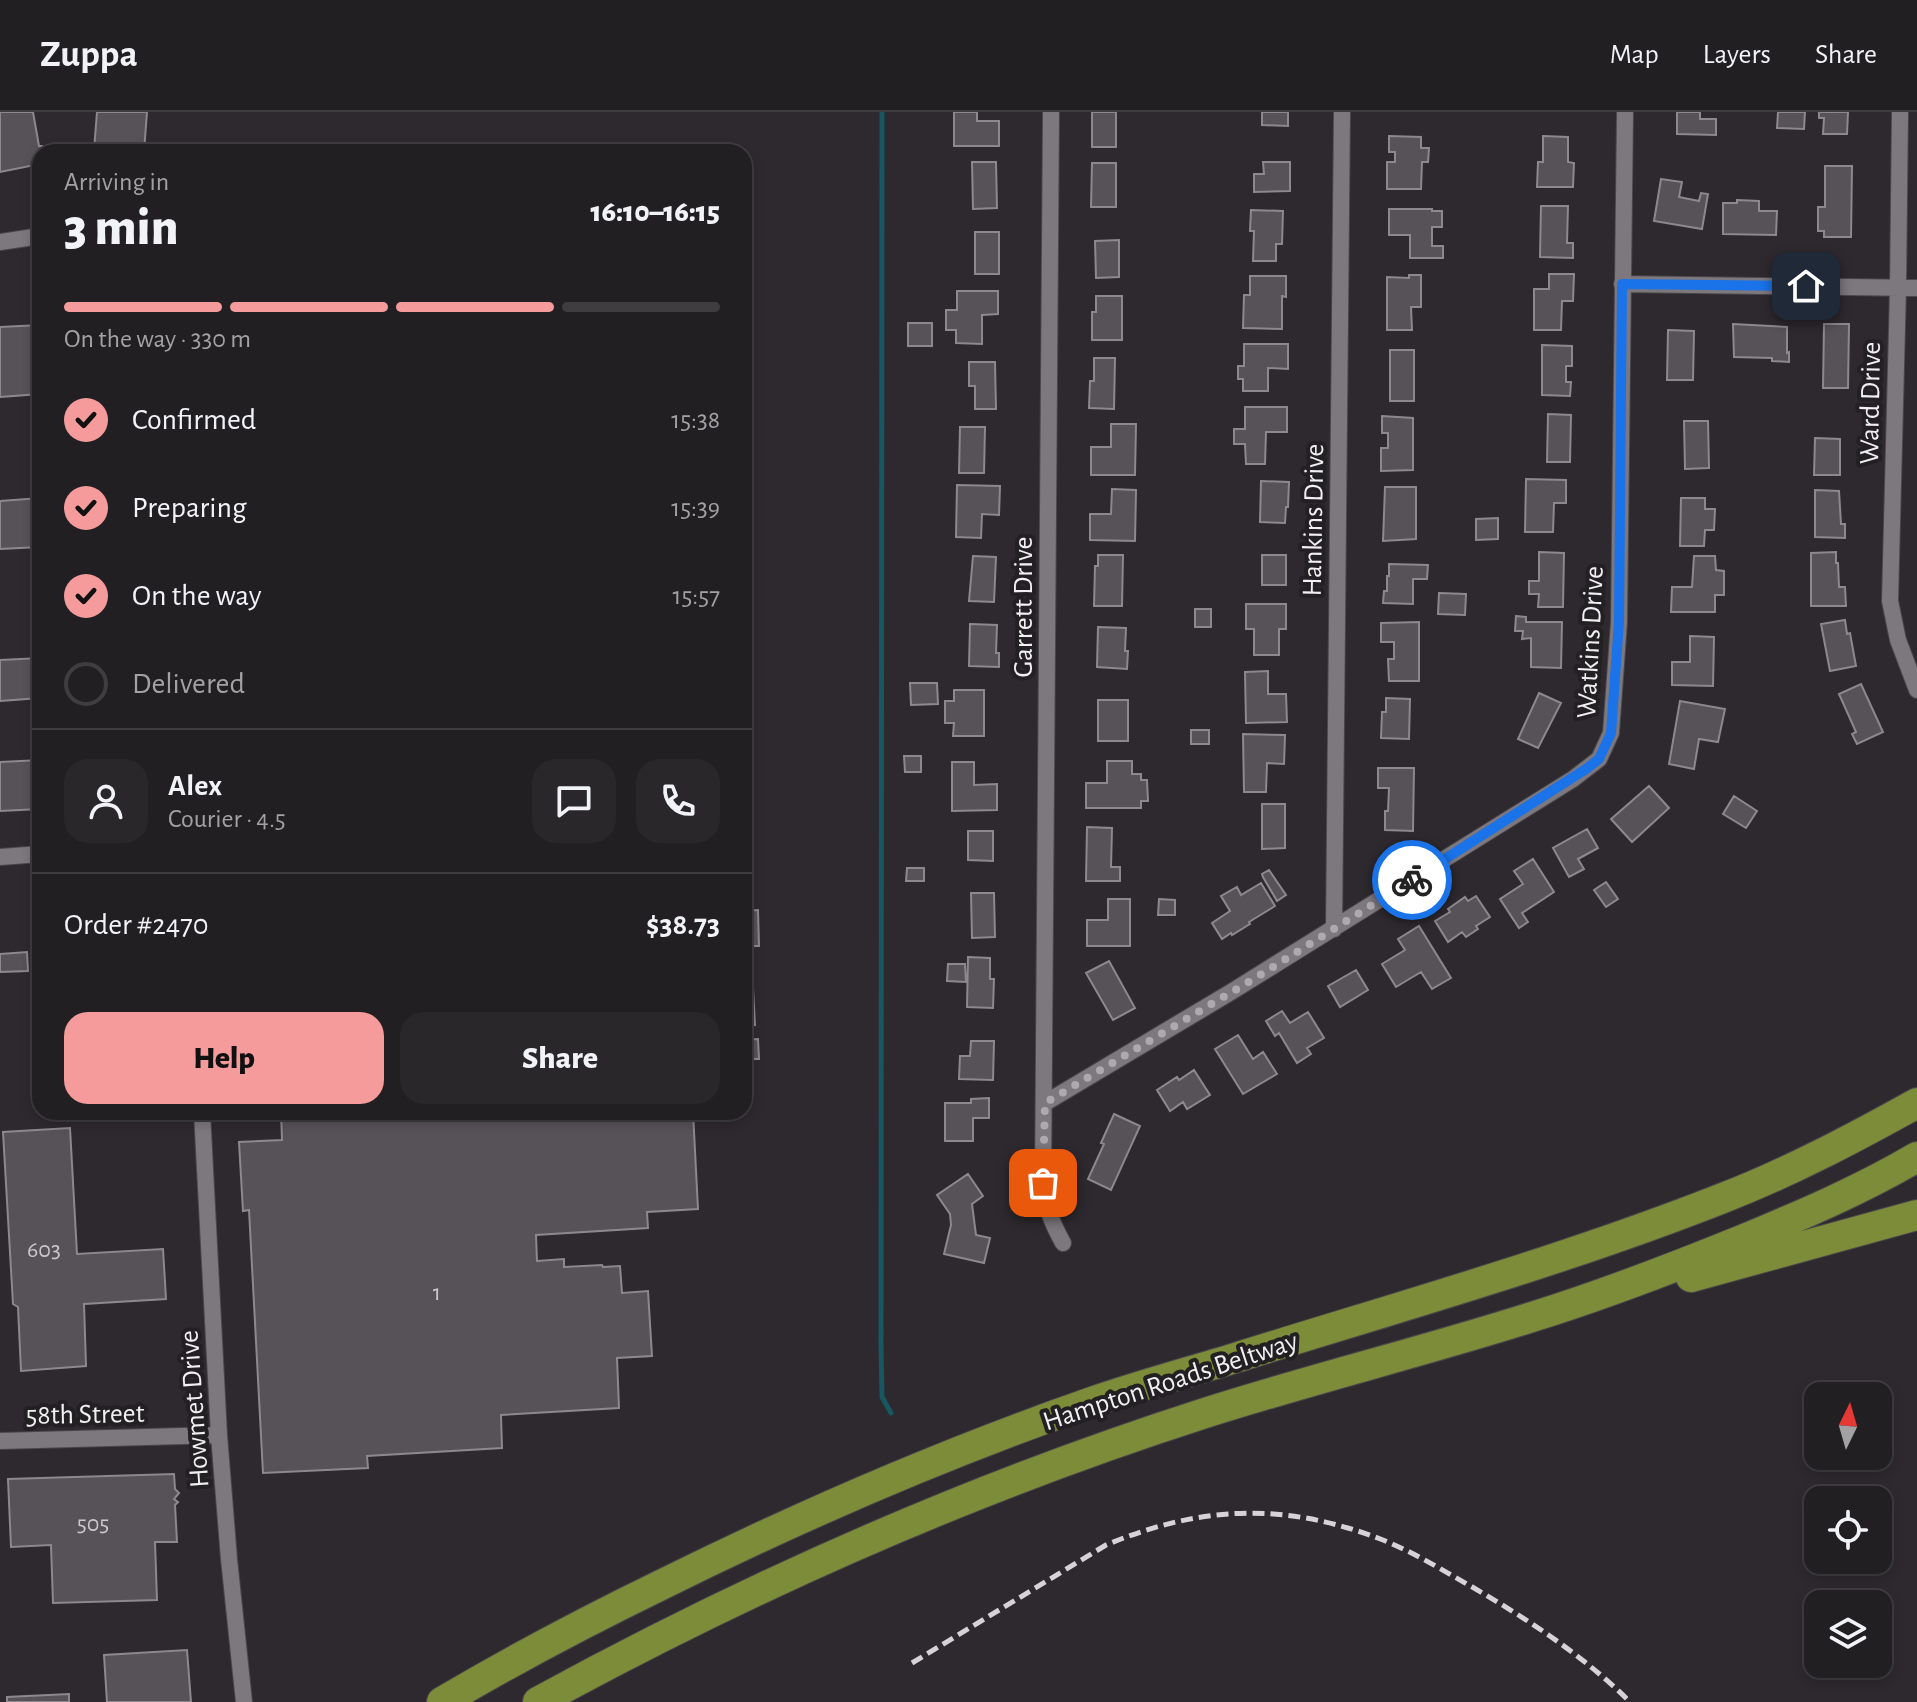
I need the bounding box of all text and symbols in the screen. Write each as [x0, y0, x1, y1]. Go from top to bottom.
text: Zuppa [40, 36, 138, 74]
text: Map [1610, 41, 1659, 69]
text: Layers [1703, 41, 1771, 69]
text: Share [1815, 41, 1877, 69]
text: Arriving in [64, 169, 169, 195]
text: 16:10–16:15 [591, 197, 720, 227]
text: 3 min [64, 202, 178, 254]
pin [1772, 252, 1840, 320]
icon: home [1784, 264, 1828, 308]
text: On the way · 330 m [64, 326, 251, 352]
street label: Ward Drive [1856, 342, 1886, 465]
icon: check [64, 398, 108, 442]
text: Confirmed [132, 405, 256, 435]
text: 15:38 [671, 407, 720, 433]
street label: Hankins Drive [1299, 443, 1329, 597]
icon: check [64, 486, 108, 530]
text: Preparing [132, 493, 247, 523]
text: 15:39 [671, 495, 720, 521]
street label: Garrett Drive [1010, 537, 1038, 677]
street label: Watkins Drive [1573, 565, 1609, 719]
icon: check [64, 574, 108, 618]
text: On the way [132, 581, 261, 611]
text: 15:57 [673, 583, 720, 609]
text: Delivered [132, 669, 245, 699]
button: person [64, 759, 148, 843]
button: chat [532, 759, 616, 843]
button: phone [636, 759, 720, 843]
text: Alex [168, 771, 222, 801]
text: Courier · 4.5 [168, 806, 286, 832]
courier [1372, 840, 1452, 920]
icon: bike [1390, 858, 1434, 902]
text: Order #2470 [64, 910, 209, 940]
text: $38.73 [646, 910, 720, 940]
button: Help [64, 1012, 384, 1104]
button: Share [400, 1012, 720, 1104]
pin [1009, 1149, 1077, 1217]
icon: bag [1021, 1161, 1065, 1205]
house number: 603 [27, 1238, 61, 1262]
house number: 1 [433, 1281, 441, 1305]
street label: Hampton Roads Beltway [1040, 1327, 1302, 1436]
street label: Howmet Drive [176, 1329, 214, 1489]
north arrow [1804, 1382, 1892, 1470]
map controls [1804, 1382, 1892, 1678]
street label: 58th Street [25, 1400, 145, 1430]
button: locate [1804, 1486, 1892, 1574]
house number: 505 [77, 1512, 109, 1536]
button: layers [1804, 1590, 1892, 1678]

